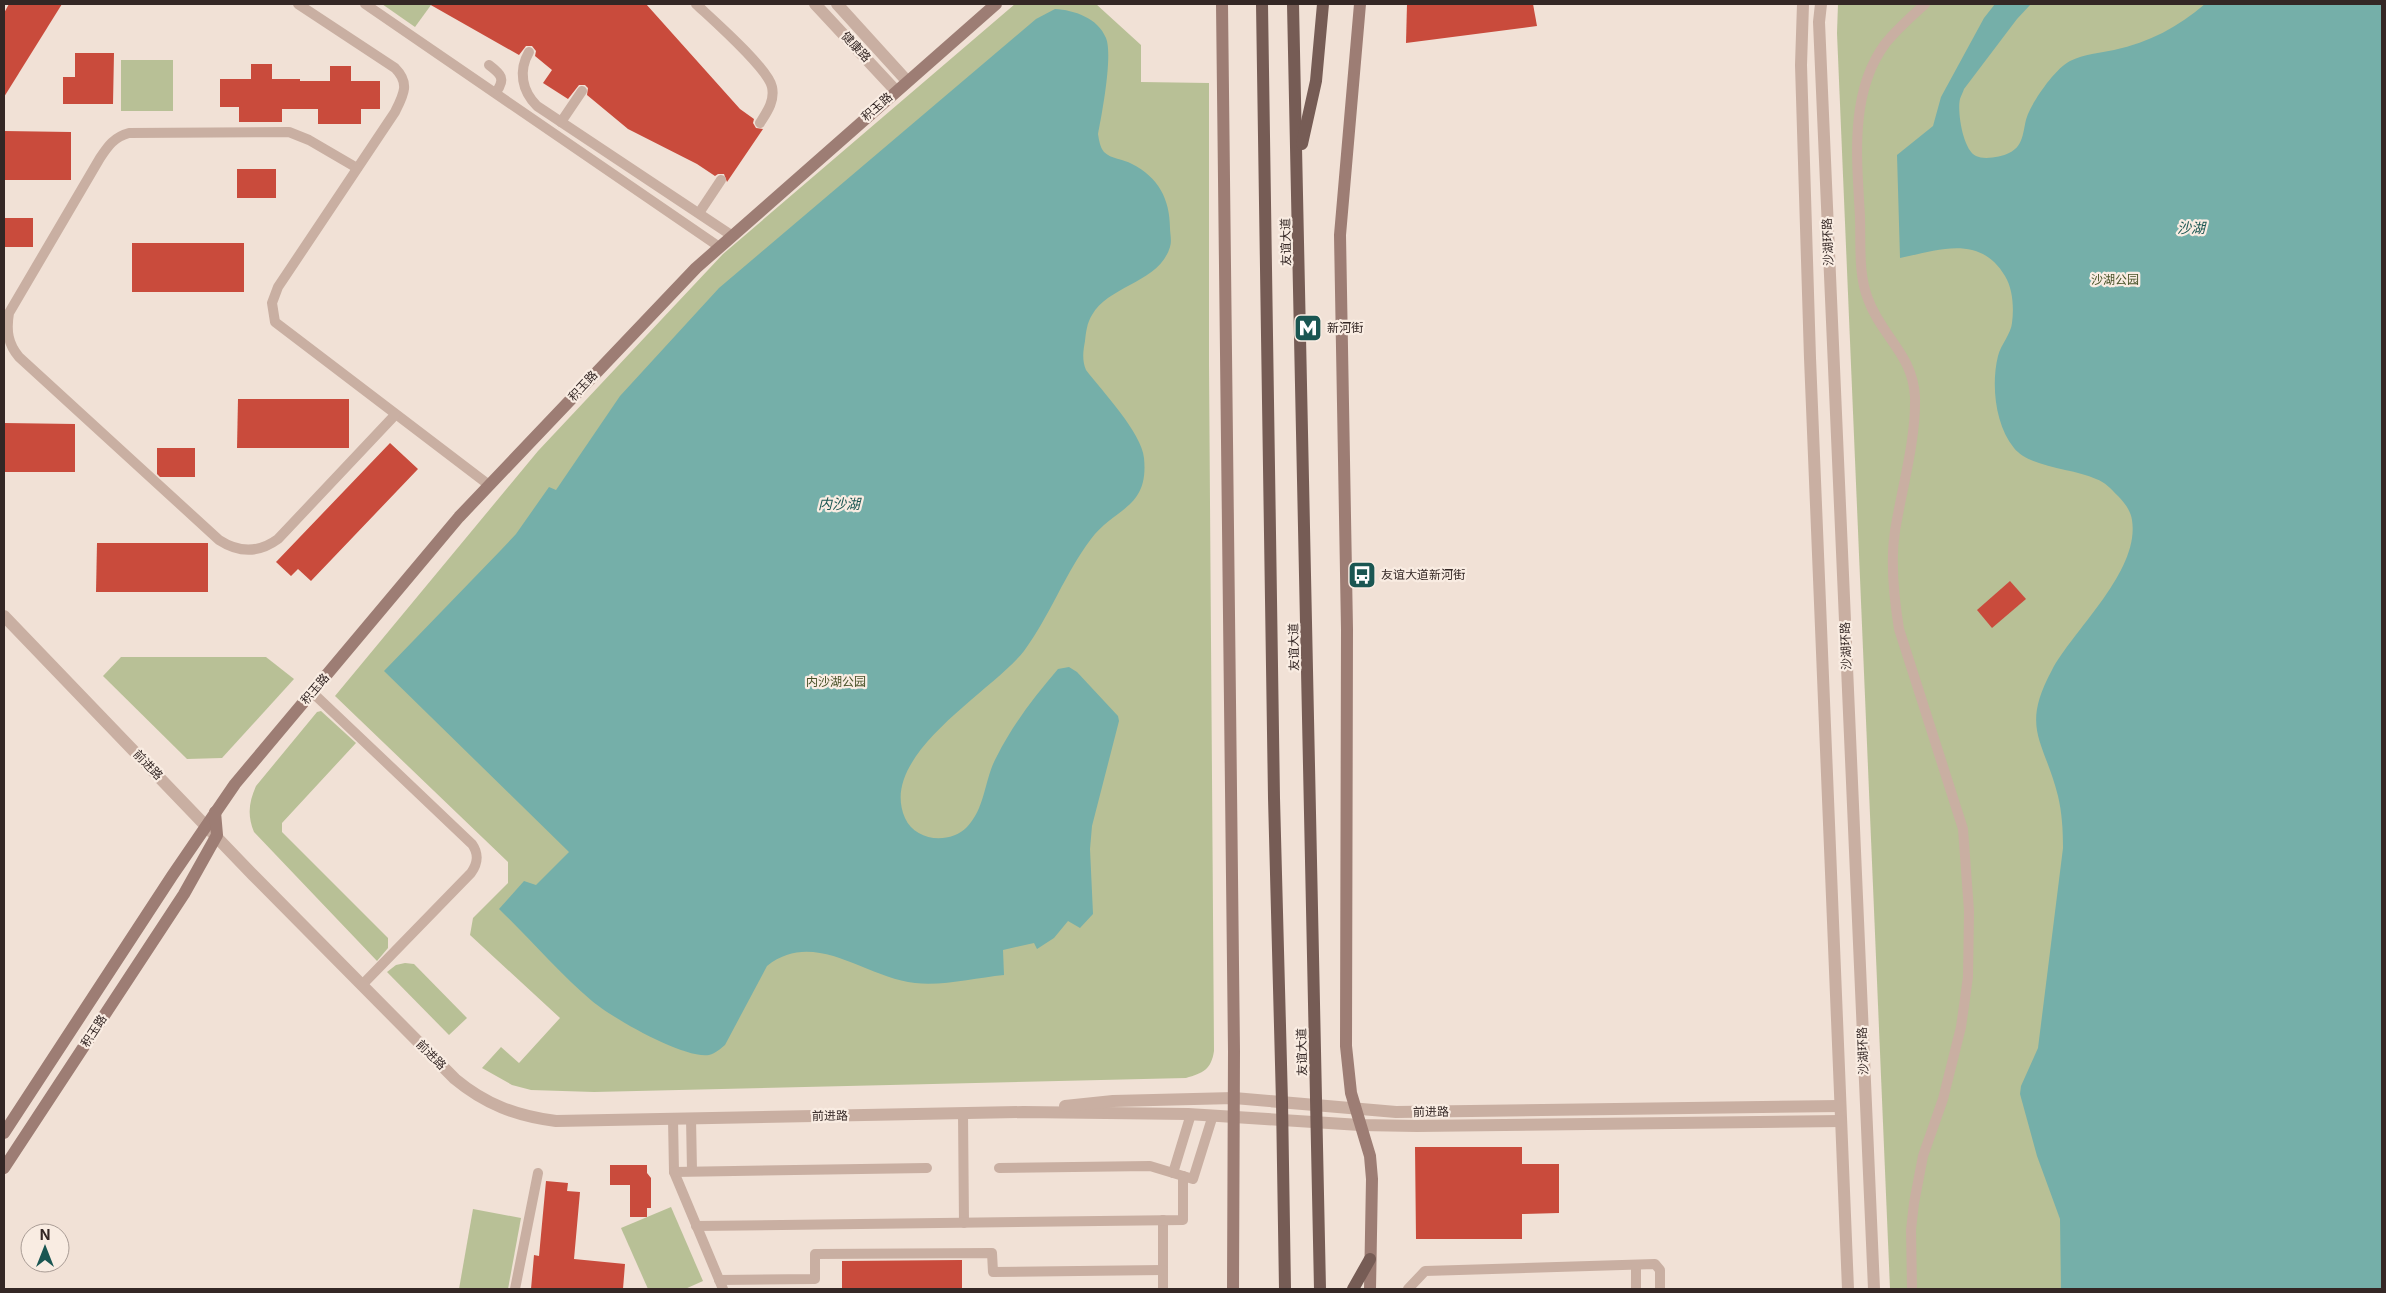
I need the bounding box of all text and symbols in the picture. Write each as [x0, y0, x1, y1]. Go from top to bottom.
street label: 健康路 [839, 28, 874, 65]
street label: 积玉路 [858, 89, 895, 124]
street label: 友谊大道 [1278, 218, 1293, 266]
street label: 沙湖环路 [1819, 218, 1836, 266]
water label: 沙湖 [2177, 219, 2207, 236]
park label: 沙湖公园 [2091, 272, 2139, 287]
metro station icon: 新河街 [1293, 313, 1323, 343]
place label: 新河街 [1327, 320, 1363, 335]
street label: 积玉路 [565, 367, 600, 404]
water label: 内沙湖 [818, 495, 862, 512]
bus stop icon: 友谊大道新河街 [1347, 560, 1377, 590]
place label: 友谊大道新河街 [1381, 567, 1465, 582]
street label: 沙湖环路 [1837, 622, 1854, 670]
street label: 友谊大道 [1286, 623, 1301, 671]
street label: 积玉路 [297, 670, 332, 707]
park label: 内沙湖公园 [806, 674, 866, 689]
street label: 前进路 [130, 746, 166, 783]
street label: 积玉路 [77, 1012, 110, 1050]
street label: 沙湖环路 [1854, 1027, 1871, 1075]
street label: 友谊大道 [1294, 1028, 1309, 1076]
street label: 前进路 [413, 1037, 449, 1073]
street label: 前进路 [1413, 1104, 1449, 1119]
street label: 前进路 [812, 1108, 848, 1123]
north arrow [20, 1223, 70, 1273]
text: N [40, 1226, 50, 1243]

